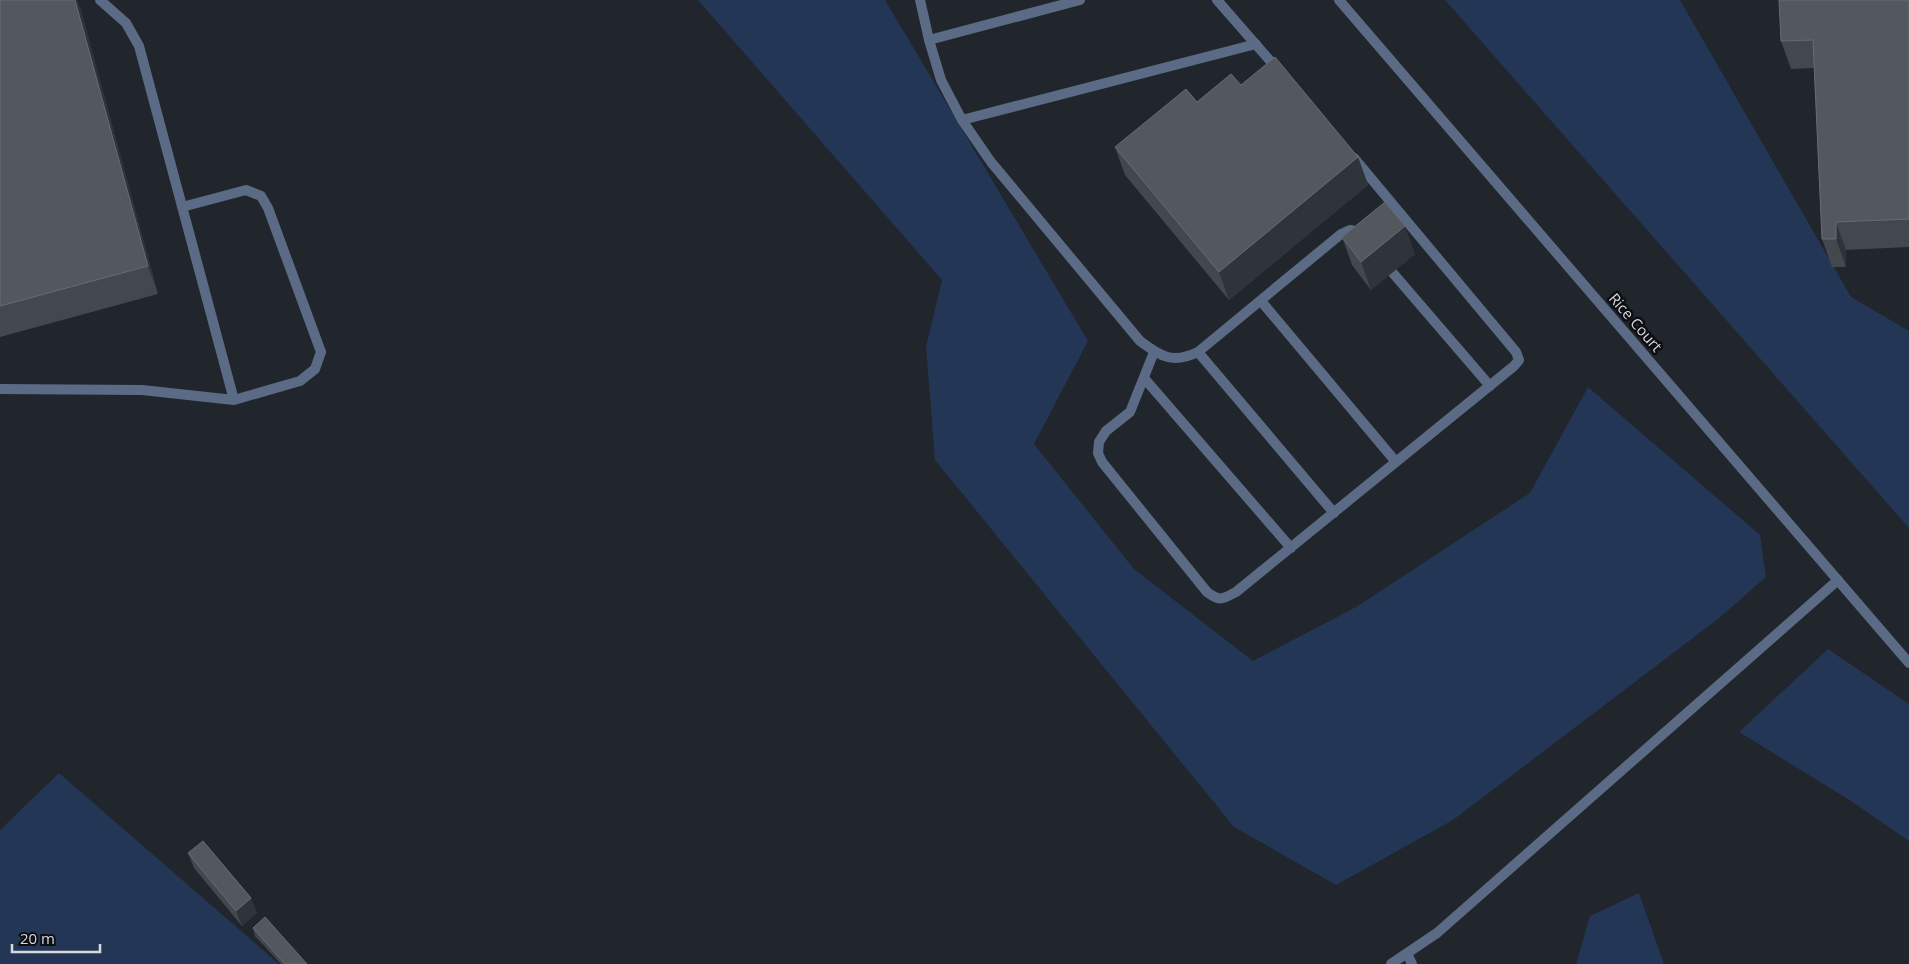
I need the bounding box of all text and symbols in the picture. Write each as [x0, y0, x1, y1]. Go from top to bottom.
street label: Rice Court [1605, 288, 1667, 356]
scale bar [12, 922, 100, 954]
text: 20 m [20, 928, 55, 948]

